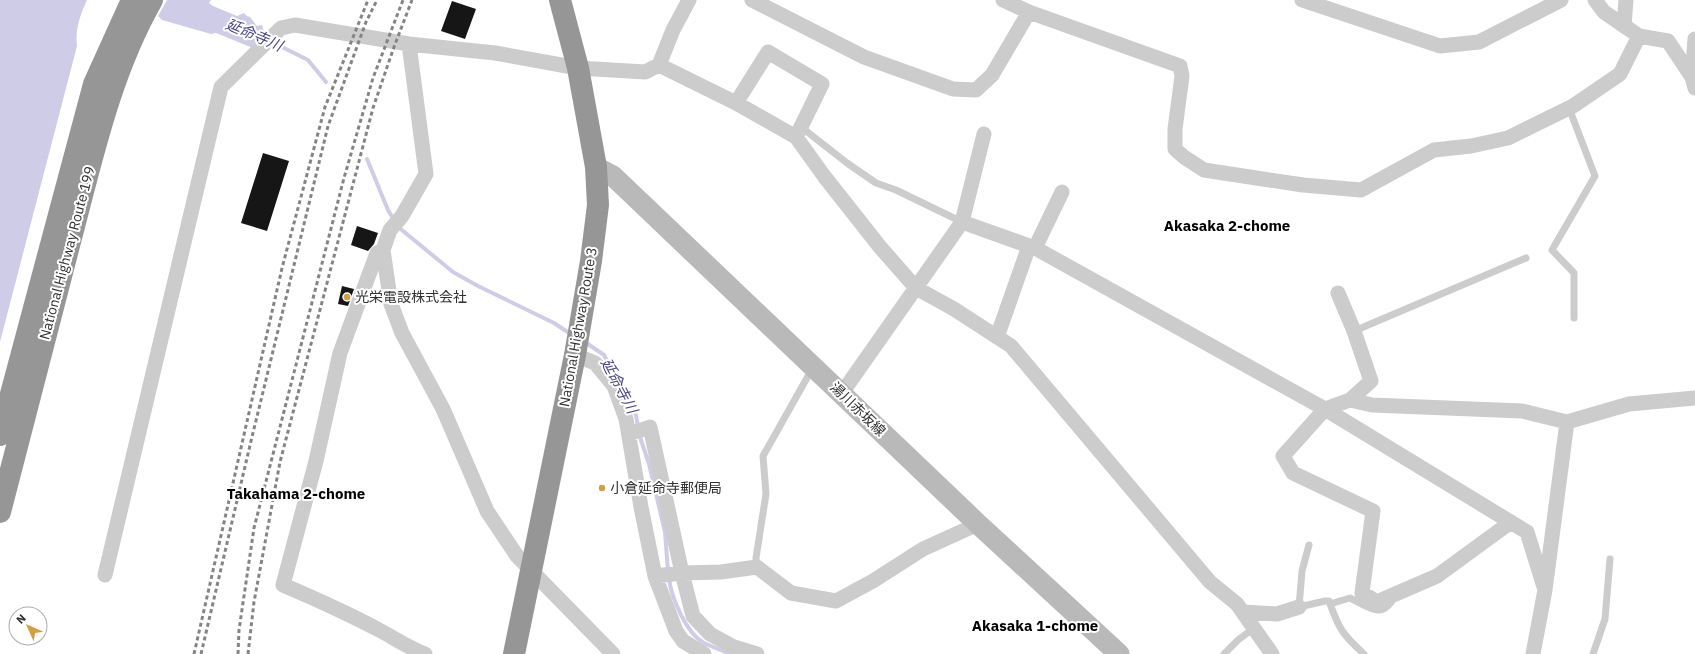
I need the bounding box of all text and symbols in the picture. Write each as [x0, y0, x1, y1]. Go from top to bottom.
water label: 延命寺川 [223, 14, 287, 56]
street label: National Highway Route 199 [35, 164, 99, 342]
district label: Akasaka 2-chome [1164, 216, 1290, 235]
street label: National Highway Route 3 [555, 246, 601, 408]
place label: 光栄電設株式会社 [355, 288, 467, 306]
marker: 光栄電設株式会社 [342, 292, 352, 302]
water label: 延命寺川 [597, 355, 643, 418]
street label: 湯川赤坂線 [827, 378, 889, 440]
place label: 小倉延命寺郵便局 [610, 479, 722, 497]
marker: 小倉延命寺郵便局 [597, 483, 607, 493]
district label: Takahama 2-chome [227, 484, 365, 503]
north arrow [8, 606, 48, 646]
text: N [13, 611, 29, 627]
district label: Akasaka 1-chome [972, 616, 1098, 635]

